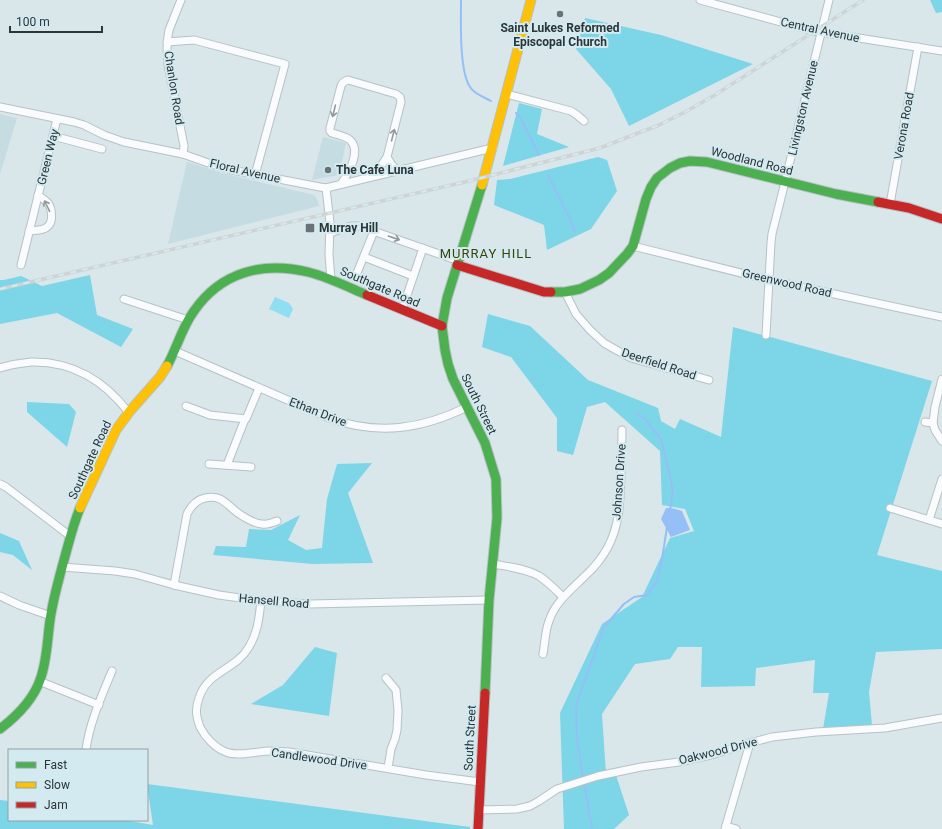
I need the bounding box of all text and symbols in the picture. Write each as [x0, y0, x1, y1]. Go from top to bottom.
scale bar [10, 8, 102, 34]
marker: Saint Lukes Reformed Episcopal Church [555, 9, 565, 19]
text: 100 m [16, 15, 50, 29]
street label: Central Avenue [779, 15, 861, 45]
place label: Saint Lukes Reformed Episcopal Church [500, 21, 620, 49]
street label: Chanlon Road [161, 50, 187, 126]
street label: Livingston Avenue [785, 59, 821, 157]
street label: Verona Road [891, 91, 917, 161]
one-way arrow [330, 104, 337, 117]
street label: Green Way [34, 127, 62, 186]
one-way arrow [390, 129, 397, 142]
street label: Woodland Road [709, 144, 795, 178]
street label: Floral Avenue [208, 156, 282, 186]
place label: The Cafe Luna [336, 163, 414, 177]
marker: The Cafe Luna [323, 165, 333, 175]
one-way arrow [43, 200, 51, 212]
place label: Murray Hill [319, 221, 378, 235]
marker: Murray Hill [304, 222, 316, 234]
one-way arrow [388, 234, 400, 242]
district label: MURRAY HILL [440, 246, 532, 261]
street label: Southgate Road [338, 264, 422, 310]
street label: Greenwood Road [741, 266, 833, 300]
street label: Deerfield Road [620, 345, 698, 383]
street label: South Street [458, 371, 500, 437]
street label: Ethan Drive [287, 395, 349, 429]
street label: Southgate Road [66, 418, 114, 502]
street label: Johnson Drive [609, 443, 629, 521]
street label: Hansell Road [238, 591, 310, 611]
street label: South Street [461, 705, 479, 771]
street label: Oakwood Drive [677, 734, 759, 768]
street label: Candlewood Drive [270, 745, 368, 773]
legend [8, 749, 148, 821]
text: Fast [44, 758, 67, 772]
text: Slow [44, 778, 70, 792]
text: Jam [44, 798, 68, 812]

